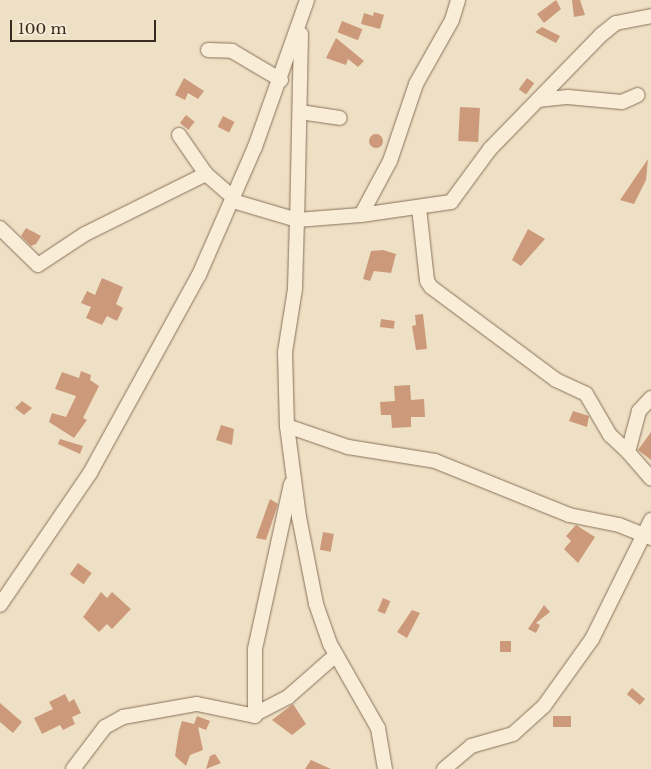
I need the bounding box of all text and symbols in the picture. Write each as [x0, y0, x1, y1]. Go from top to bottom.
scale bar [12, 10, 159, 42]
text: 100 m [18, 19, 67, 38]

